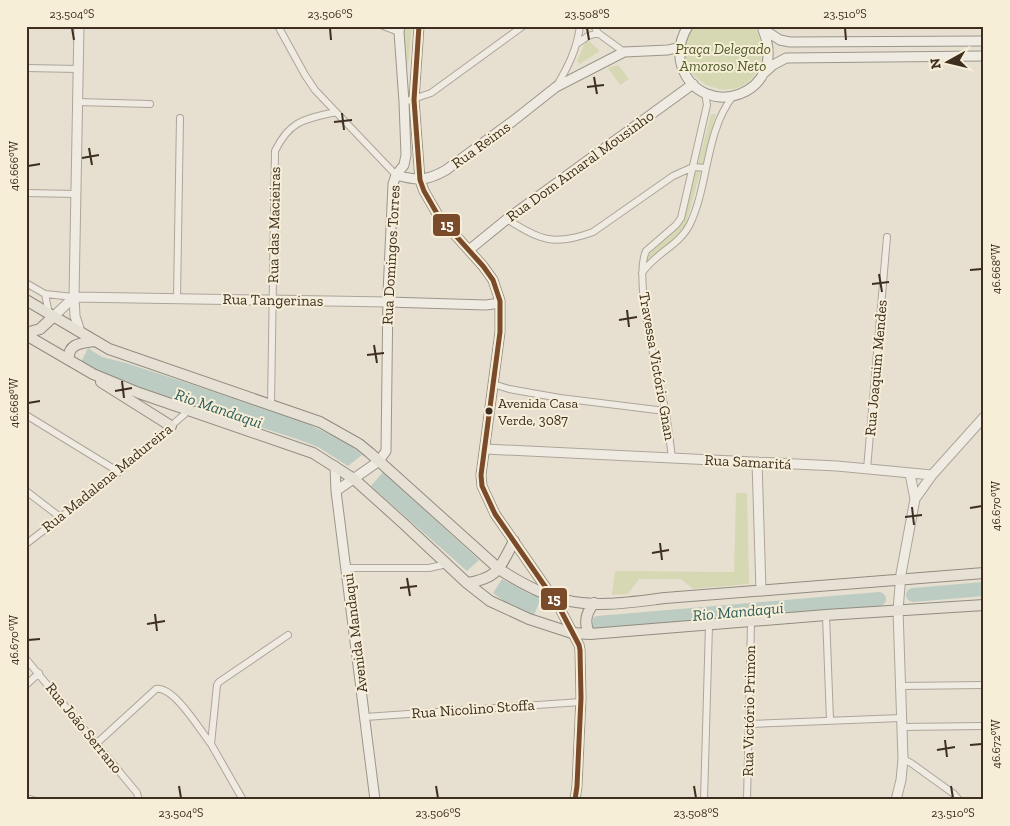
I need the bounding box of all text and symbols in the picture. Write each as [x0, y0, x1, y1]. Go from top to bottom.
text: 23.504°S [49, 7, 95, 21]
text: 23.506°S [307, 7, 353, 21]
text: 23.508°S [564, 7, 610, 21]
text: 23.510°S [823, 7, 867, 21]
north arrow [922, 38, 972, 88]
park label: Praça Delegado Amoroso Neto [675, 40, 771, 75]
text: N [926, 57, 945, 70]
street label: Rua Dom Amaral Mousinho [503, 106, 657, 226]
street label: Rua Reims [448, 118, 514, 172]
text: 46.666°W [7, 140, 21, 191]
street label: Rua das Macieiras [264, 167, 284, 283]
street label: Rua Domingos Torres [378, 185, 404, 325]
line badge: 15 [432, 213, 461, 237]
text: 15 [441, 217, 453, 234]
text: 46.668°W [989, 243, 1003, 294]
street label: Rua Tangerinas [222, 290, 324, 310]
street label: Travessa Victório Gnan [635, 290, 679, 442]
street label: Rua Joaquim Mendes [861, 299, 891, 437]
text: 46.668°W [7, 377, 21, 428]
water label: Rio Mandaqui [173, 385, 265, 432]
place label: Avenida Casa Verde, 3087 [497, 395, 578, 429]
marker: Avenida Casa Verde, 3087 [484, 406, 494, 416]
street label: Rua Madalena Madureira [38, 420, 176, 536]
street label: Rua Samaritá [704, 451, 792, 473]
text: 46.670°W [989, 480, 1003, 531]
street label: Avenida Mandaqui [339, 572, 371, 694]
line badge: 15 [540, 587, 568, 611]
text: 15 [548, 591, 560, 608]
water label: Rio Mandaqui [692, 598, 784, 625]
text: 46.670°W [7, 614, 21, 665]
street label: Rua Victório Primon [739, 645, 759, 777]
street label: Rua João Serrano [42, 679, 126, 777]
street label: Rua Nicolino Stoffa [411, 696, 535, 722]
text: 46.672°W [989, 719, 1003, 769]
text: 23.504°S [158, 806, 204, 820]
text: 23.506°S [415, 806, 461, 820]
text: 23.508°S [673, 806, 719, 820]
text: 23.510°S [931, 806, 975, 820]

